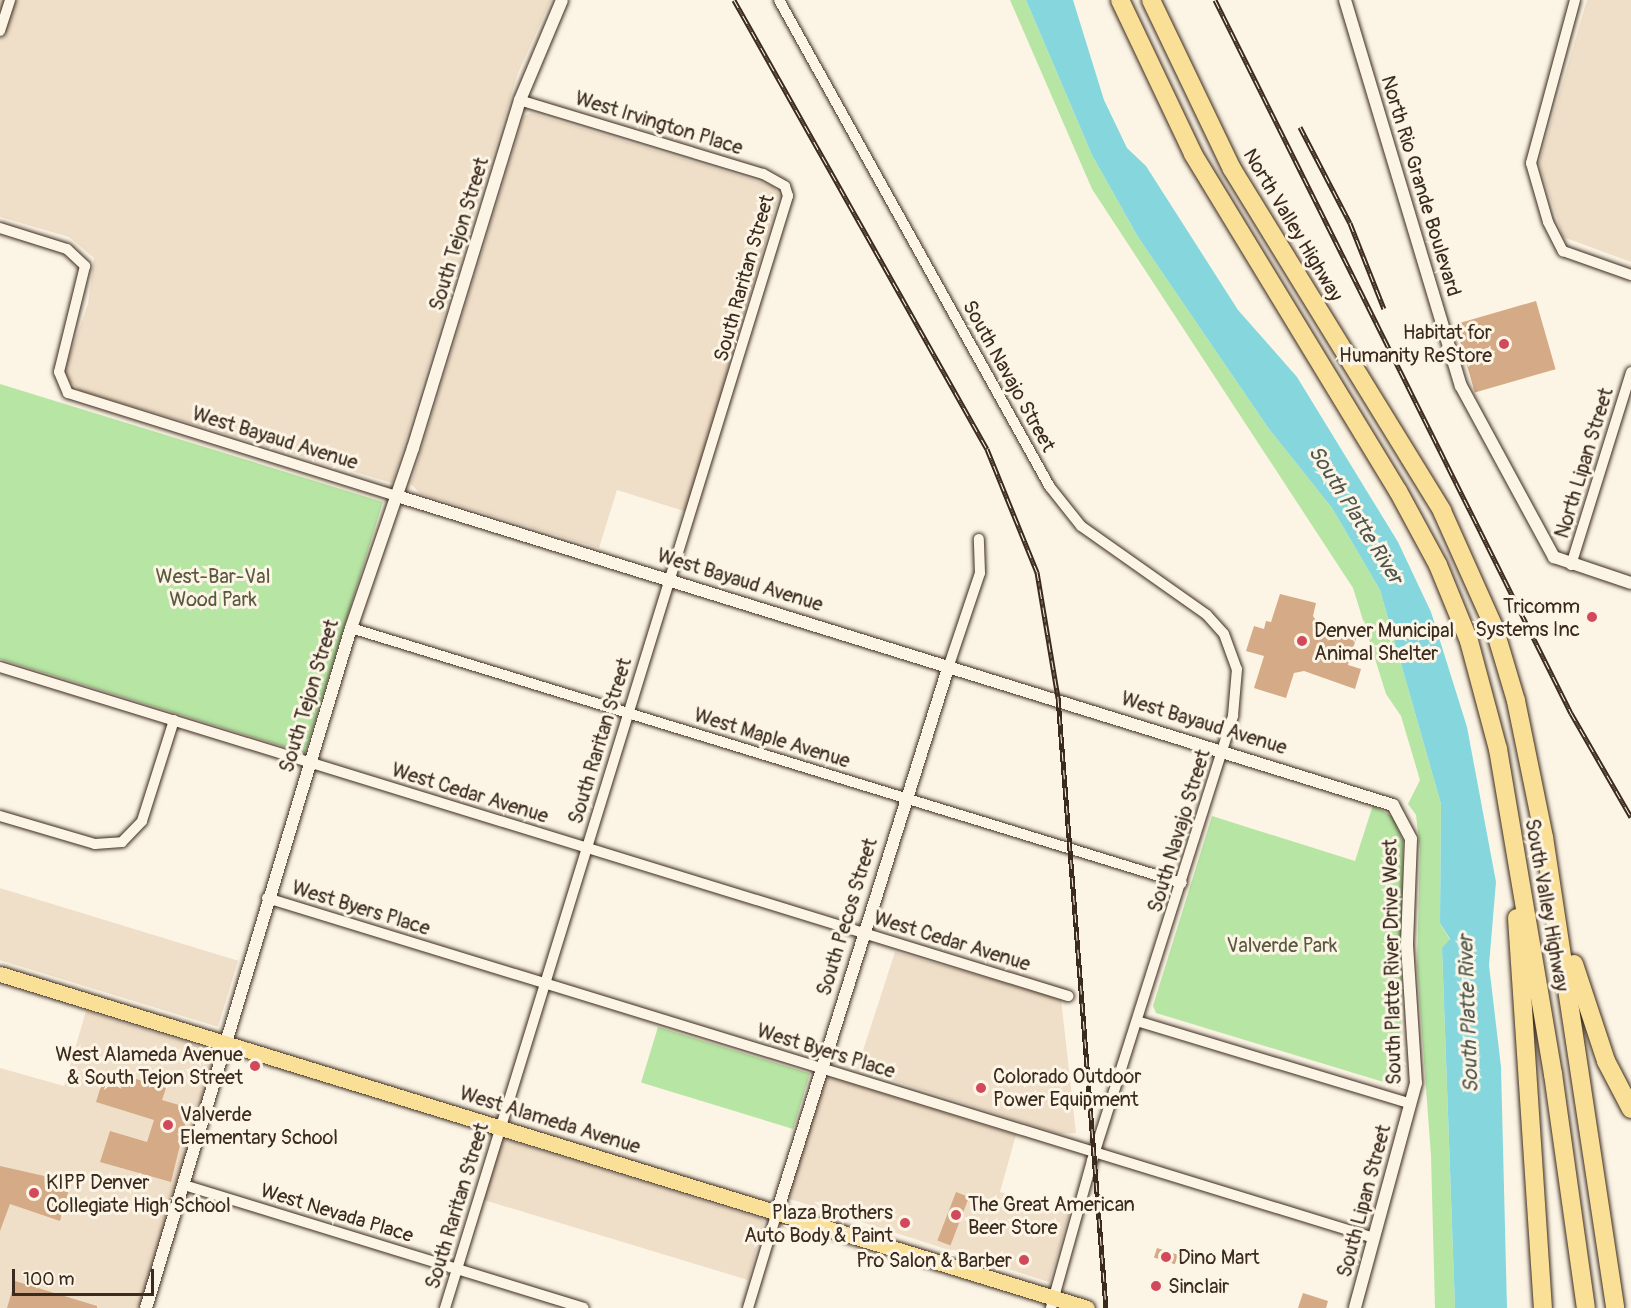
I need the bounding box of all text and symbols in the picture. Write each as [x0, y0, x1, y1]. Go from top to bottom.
street label: North Rio Grande Boulevard [1376, 73, 1466, 299]
street label: West Irvington Place [572, 86, 746, 160]
street label: North Valley Highway [1238, 144, 1348, 306]
street label: South Tejon Street [424, 154, 494, 314]
street label: South Raritan Street [709, 192, 779, 364]
street label: South Navajo Street [957, 296, 1061, 456]
place label: Habitat for Humanity ReStore [1339, 320, 1492, 367]
marker: Habitat for Humanity ReStore [1497, 337, 1511, 351]
street label: North Lipan Street [1550, 385, 1618, 541]
street label: West Bayaud Avenue [189, 401, 361, 475]
water label: South Platte River [1302, 441, 1408, 589]
street label: West Bayaud Avenue [654, 543, 826, 617]
park label: West-Bar-Val Wood Park [156, 564, 270, 611]
place label: Tricomm Systems Inc [1475, 594, 1580, 641]
marker: Tricomm Systems Inc [1585, 610, 1599, 624]
street label: South Tejon Street [274, 616, 344, 776]
place label: Denver Municipal Animal Shelter [1314, 618, 1454, 665]
marker: Denver Municipal Animal Shelter [1295, 634, 1309, 648]
street label: South Raritan Street [563, 655, 637, 827]
street label: West Bayaud Avenue [1118, 686, 1290, 760]
street label: West Maple Avenue [691, 703, 853, 773]
street label: South Navajo Street [1143, 747, 1215, 915]
street label: West Cedar Avenue [389, 758, 551, 828]
street label: South Valley Highway [1520, 817, 1574, 993]
street label: South Pecos Street [812, 835, 882, 999]
street label: South Platte River Drive West [1378, 839, 1406, 1085]
street label: West Byers Place [289, 876, 433, 940]
street label: West Cedar Avenue [871, 906, 1033, 976]
park label: Valverde Park [1227, 933, 1337, 957]
water label: South Platte River [1454, 934, 1484, 1094]
street label: West Byers Place [754, 1019, 898, 1083]
place label: West Alameda Avenue & South Tejon Street [55, 1042, 243, 1089]
marker: West Alameda Avenue & South Tejon Street [248, 1059, 262, 1073]
place label: Colorado Outdoor Power Equipment [993, 1064, 1141, 1111]
street label: West Alameda Avenue [457, 1081, 643, 1159]
marker: Colorado Outdoor Power Equipment [974, 1081, 988, 1095]
place label: Valverde Elementary School [180, 1102, 338, 1149]
marker: Valverde Elementary School [161, 1118, 175, 1132]
street label: South Raritan Street [420, 1120, 494, 1292]
street label: South Lipan Street [1332, 1122, 1396, 1280]
place label: KIPP Denver Collegiate High School [46, 1170, 231, 1217]
street label: West Nevada Place [258, 1178, 416, 1248]
marker: KIPP Denver Collegiate High School [27, 1186, 41, 1200]
place label: The Great American Beer Store [968, 1192, 1135, 1239]
place label: Plaza Brothers Auto Body & Paint [744, 1200, 893, 1247]
marker: The Great American Beer Store [949, 1208, 963, 1222]
marker: Plaza Brothers Auto Body & Paint [898, 1216, 912, 1230]
place label: Dino Mart [1178, 1245, 1260, 1269]
place label: Pro Salon & Barber [856, 1248, 1012, 1272]
marker: Dino Mart [1159, 1250, 1173, 1264]
marker: Pro Salon & Barber [1017, 1253, 1031, 1267]
scale bar [15, 1257, 158, 1295]
text: 100 m [23, 1268, 75, 1291]
place label: Sinclair [1168, 1274, 1229, 1298]
marker: Sinclair [1149, 1279, 1163, 1293]

